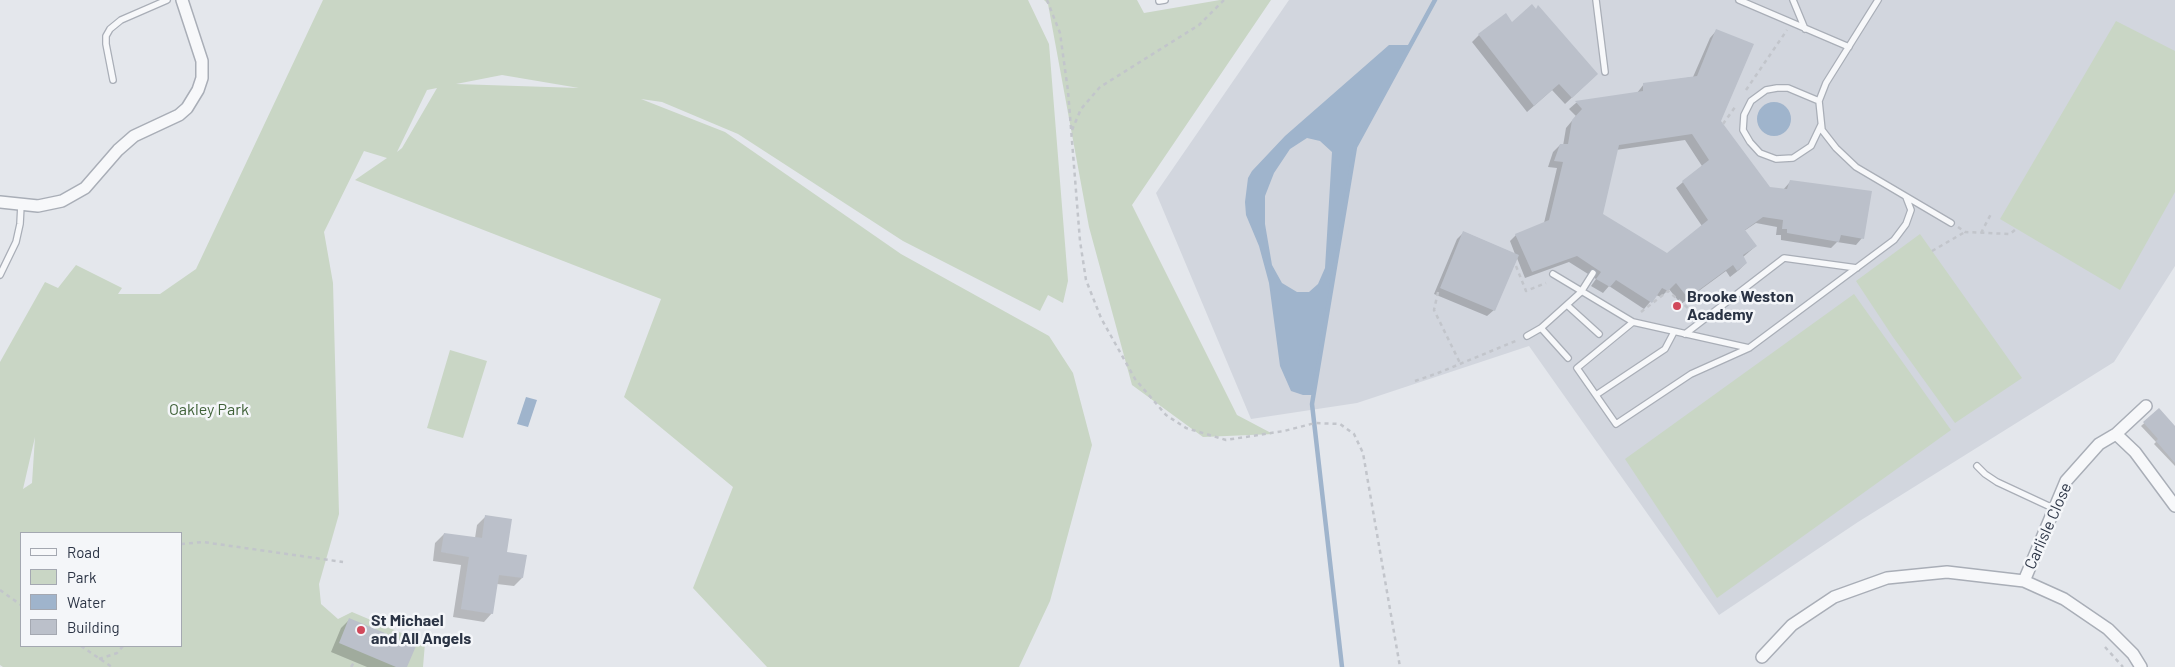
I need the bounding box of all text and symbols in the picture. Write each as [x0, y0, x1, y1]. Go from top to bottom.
place label: Brooke Weston Academy [1687, 287, 1794, 325]
marker: Brooke Weston Academy [1671, 300, 1683, 312]
park label: Oakley Park [169, 400, 249, 420]
street label: Carlisle Close [2020, 480, 2076, 572]
legend [20, 532, 182, 647]
text: Road [67, 543, 100, 561]
text: Park [67, 568, 96, 586]
text: Water [67, 593, 106, 611]
place label: St Michael and All Angels [371, 611, 471, 649]
text: Building [67, 618, 120, 636]
marker: St Michael and All Angels [355, 624, 367, 636]

